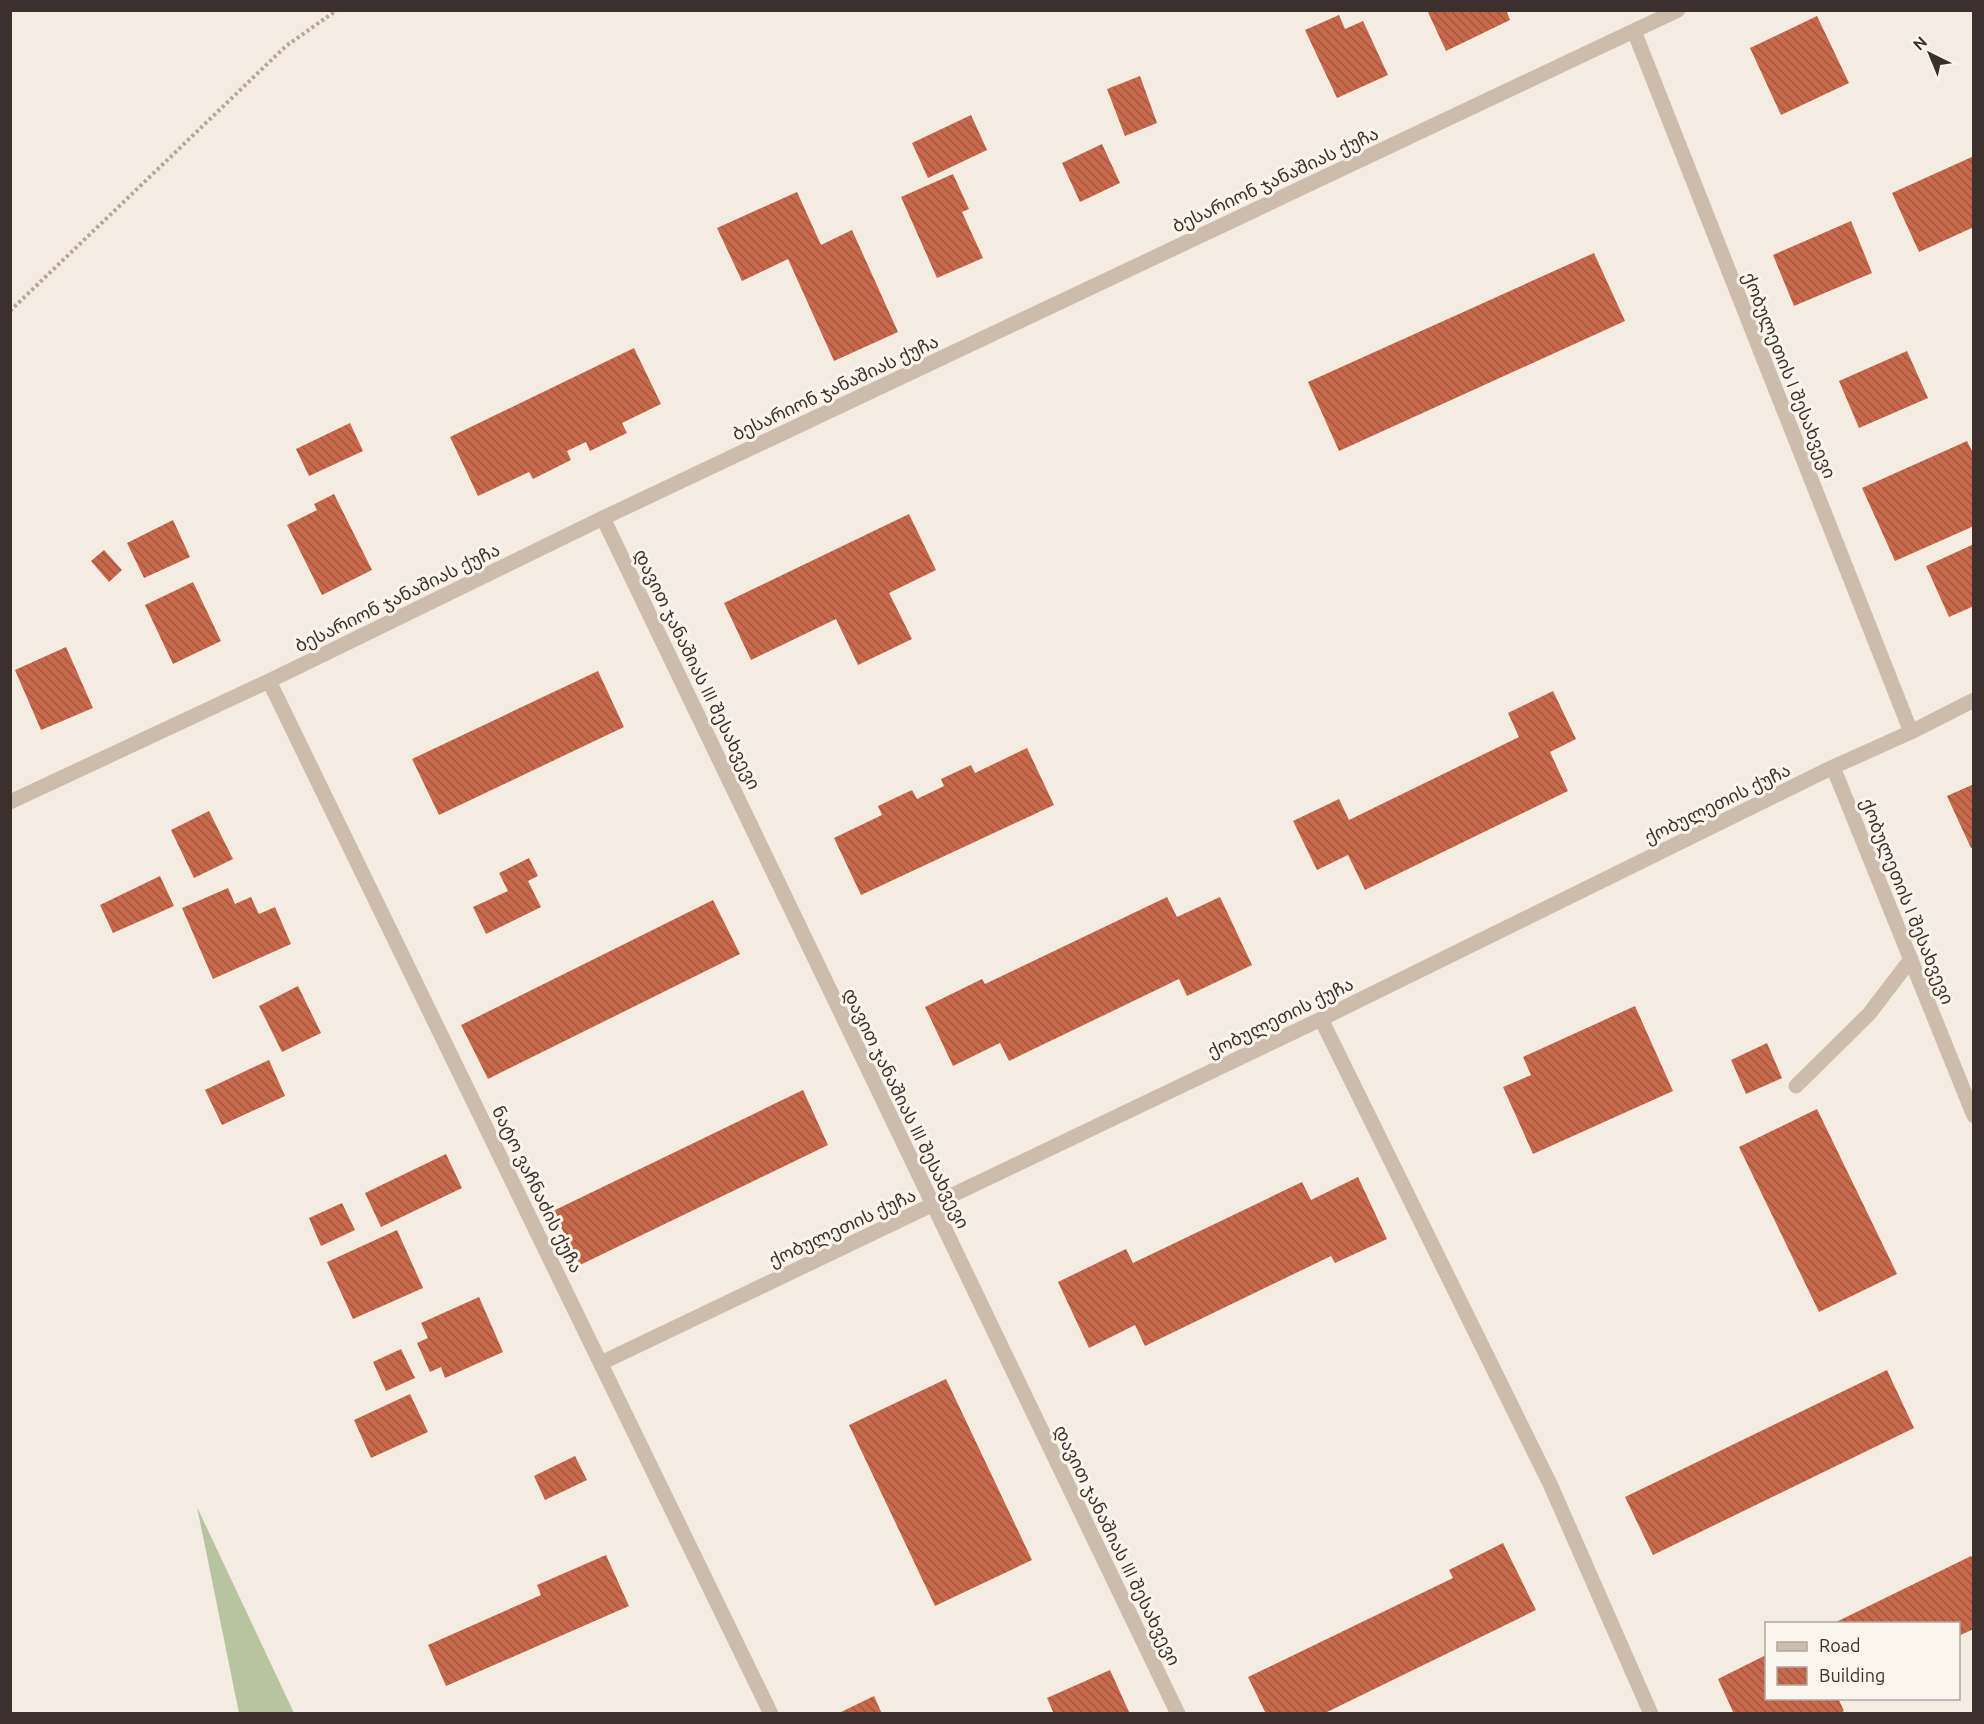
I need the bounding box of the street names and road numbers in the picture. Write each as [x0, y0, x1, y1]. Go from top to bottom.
street label: ბესარიონ ჯანაშიას ქუჩა [1169, 122, 1382, 237]
street label: ქობულეთის I შესახვევი [1738, 269, 1841, 482]
street label: ბესარიონ ჯანაშიას ქუჩა [729, 330, 942, 445]
street label: ბესარიონ ჯანაშიას ქუჩა [291, 539, 503, 657]
street label: დავით ჯანაშიას III შესახვევი [629, 546, 765, 793]
street label: ქობულეთის ქუჩა [1641, 759, 1794, 849]
street label: ქობულეთის I შესახვევი [1856, 795, 1959, 1008]
street label: ქობულეთის ქუჩა [1204, 973, 1357, 1063]
street label: დავით ჯანაშიას III შესახვევი [838, 985, 974, 1232]
street label: ნატო ვაჩნაძის ქუჩა [487, 1102, 587, 1276]
street label: ქობულეთის ქუჩა [765, 1184, 920, 1272]
street label: დავით ჯანაშიას III შესახვევი [1049, 1422, 1185, 1669]

